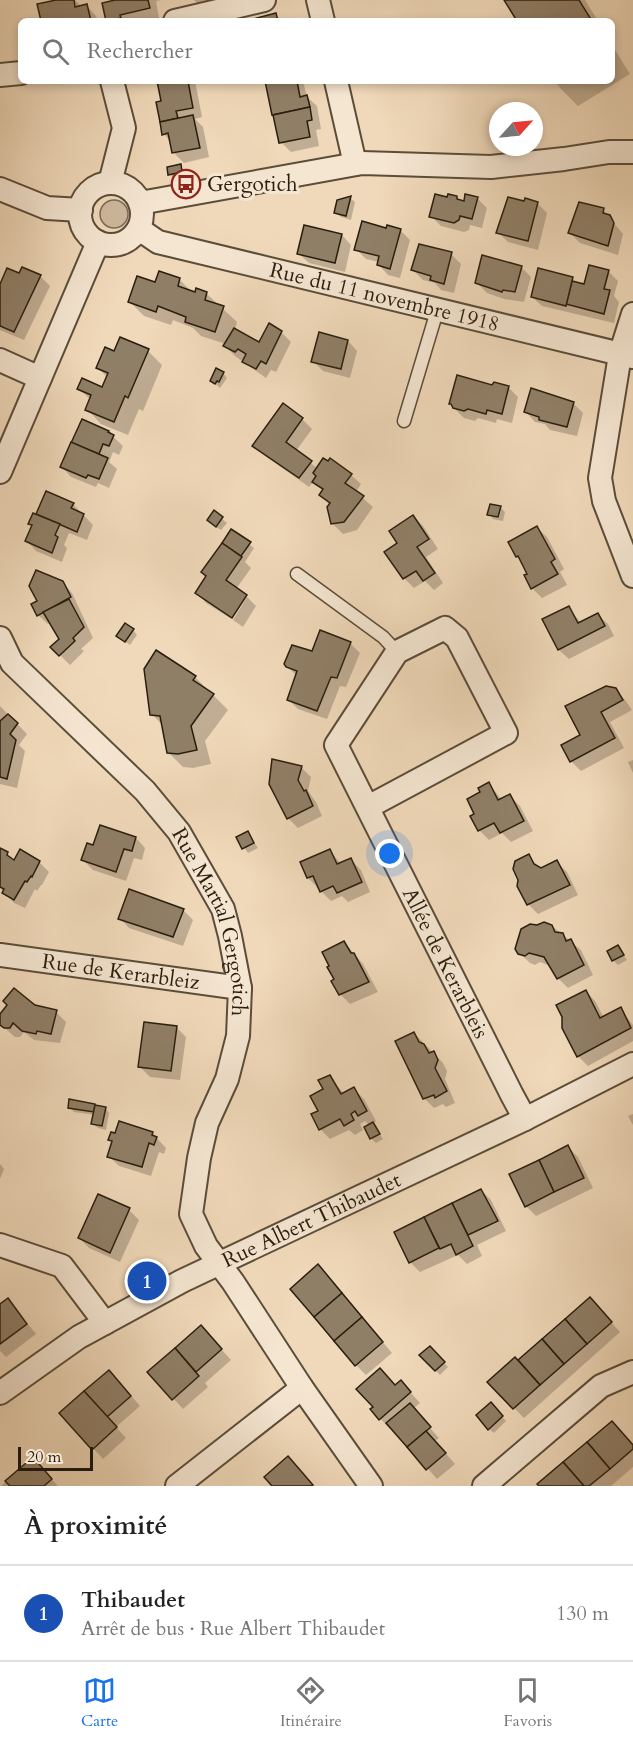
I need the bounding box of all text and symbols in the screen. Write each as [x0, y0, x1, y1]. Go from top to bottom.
search box [18, 18, 615, 84]
icon: search [39, 35, 72, 68]
text: Rechercher [87, 36, 192, 66]
north arrow [489, 102, 543, 156]
bus stop icon: Gergotich [170, 168, 202, 200]
place label: Gergotich [207, 170, 298, 199]
street label: Rue du 11 novembre 1918 [267, 255, 502, 339]
street label: Rue Martial Gergotich [165, 822, 255, 1017]
your location [375, 839, 404, 868]
street label: Allée de Kerarbleis [396, 883, 496, 1043]
street label: Rue de Kerarbleiz [40, 946, 202, 997]
street label: Rue Albert Thibaudet [217, 1165, 406, 1275]
pin: 1 [128, 1258, 166, 1304]
scale bar [18, 1444, 93, 1472]
text: 20 m [27, 1446, 61, 1468]
text: À proximité [24, 1508, 167, 1543]
text: Thibaudet [81, 1585, 185, 1615]
text: 1 [38, 1600, 49, 1627]
text: 130 m [556, 1600, 609, 1627]
text: Arrêt de bus · Rue Albert Thibaudet [81, 1615, 385, 1642]
tab: Carte [81, 1674, 118, 1732]
tab: Itinéraire [280, 1674, 342, 1732]
tab: Favoris [504, 1674, 552, 1732]

